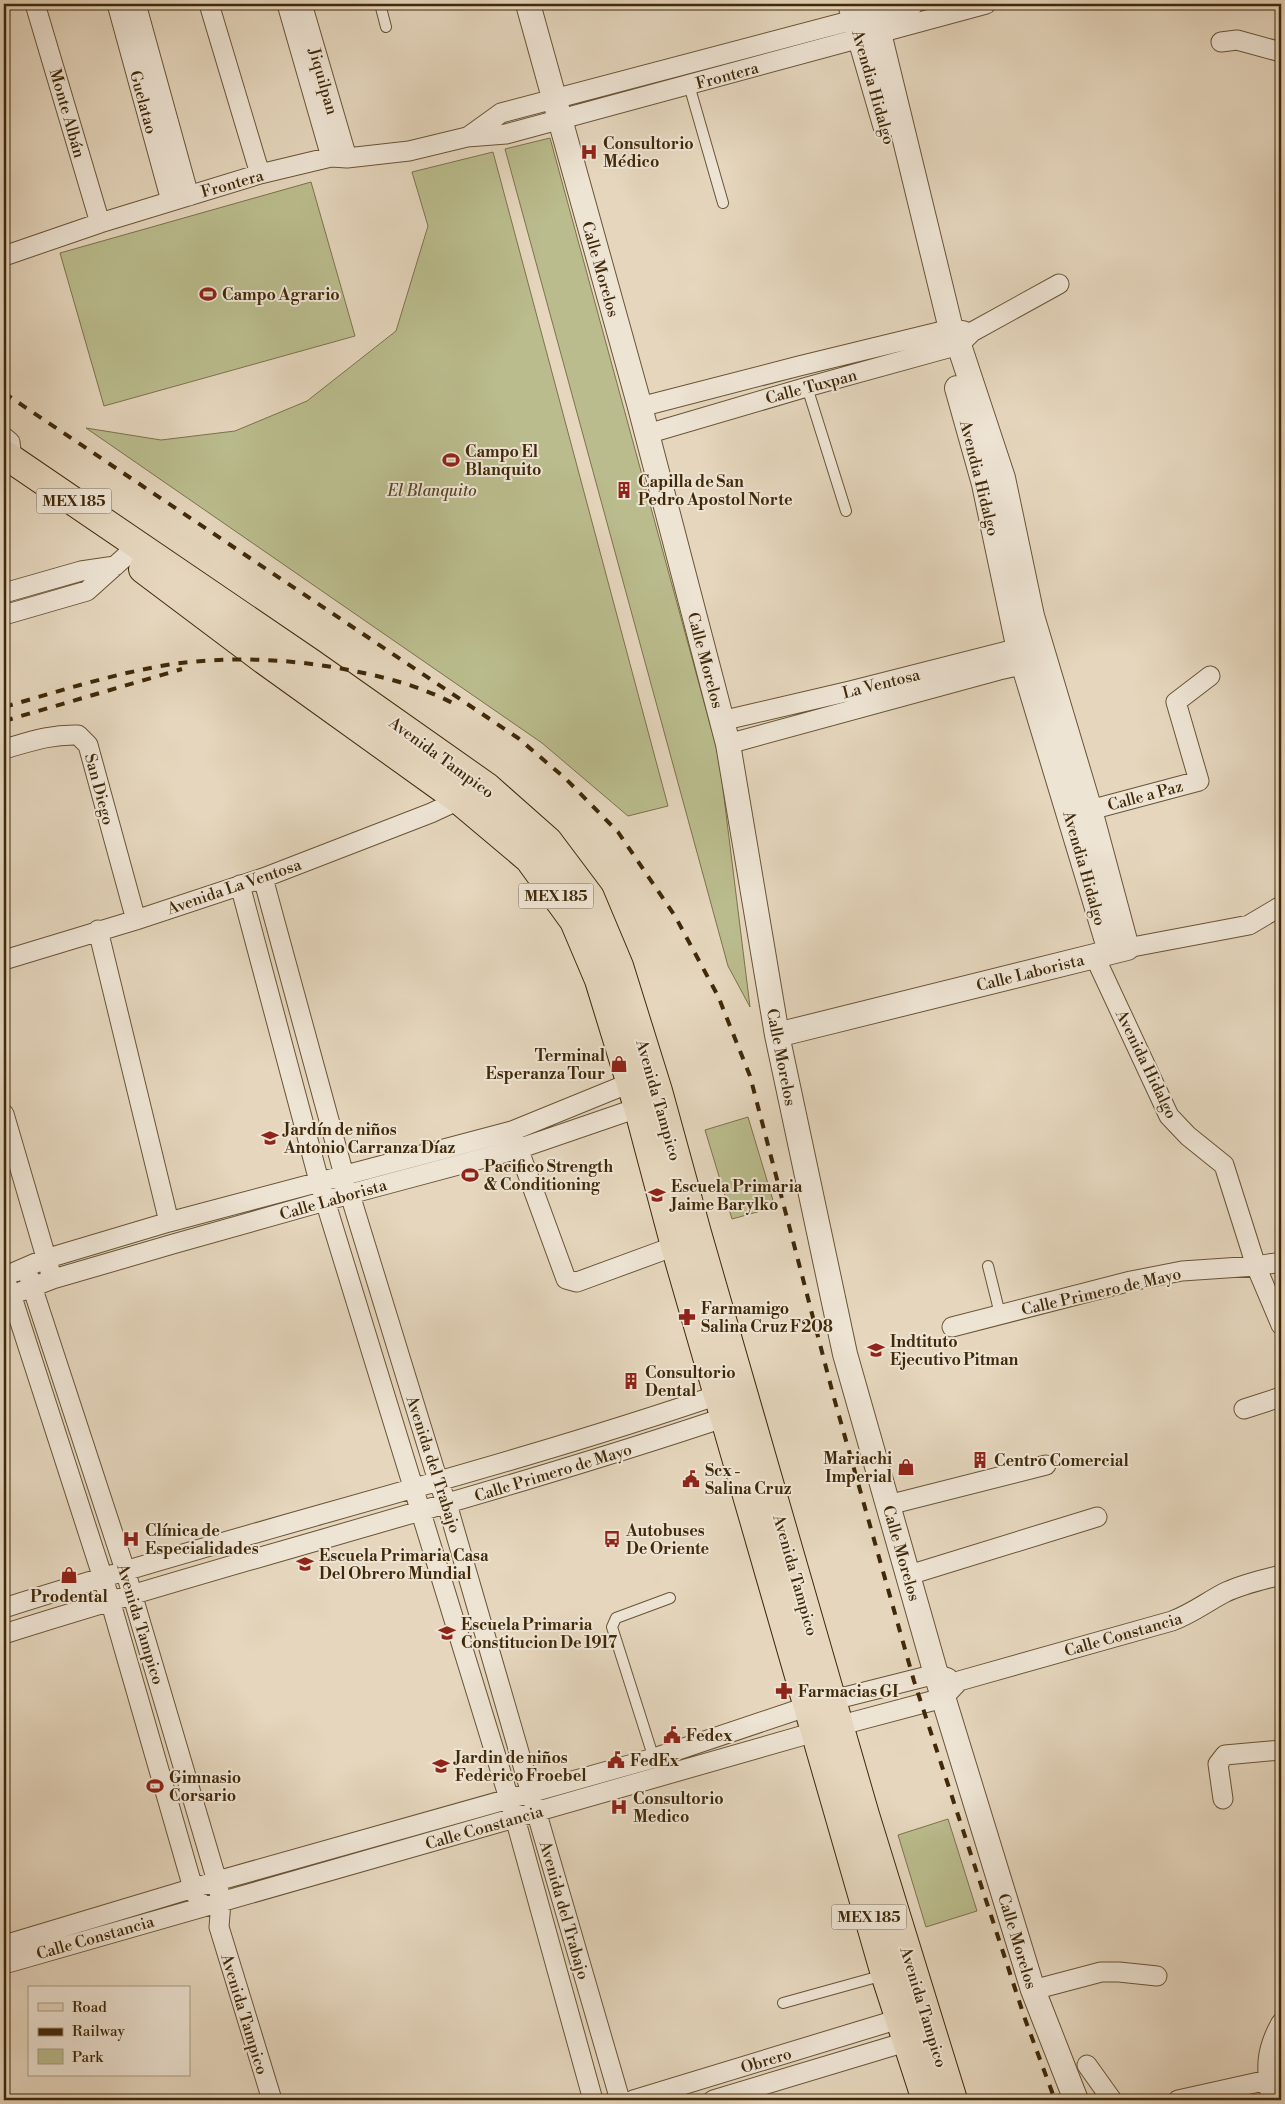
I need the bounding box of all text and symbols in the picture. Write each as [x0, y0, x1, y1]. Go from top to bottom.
street label: Avendia Hidalgo [847, 27, 899, 147]
street label: Jiquilpan [304, 45, 342, 117]
street label: Frontera [694, 58, 762, 94]
street label: Monte Albán [45, 66, 89, 161]
street label: Guelatao [125, 68, 161, 136]
place label: Consultorio Médico [603, 134, 694, 172]
hospital icon: Consultorio Médico [579, 142, 599, 162]
street label: Frontera [199, 165, 267, 202]
street label: Calle Morelos [577, 219, 623, 319]
sports icon: Campo Agrario [198, 284, 218, 304]
place label: Campo Agrario [222, 285, 340, 305]
street label: Calle Tuxpan [763, 365, 860, 409]
street label: Avendia Hidalgo [955, 417, 1003, 538]
place label: Campo El Blanquito [465, 442, 541, 480]
sports icon: Campo El Blanquito [441, 450, 461, 470]
place label: Capilla de San Pedro Apostol Norte [638, 472, 793, 510]
building icon: Capilla de San Pedro Apostol Norte [614, 480, 634, 500]
park label: El Blanquito [386, 481, 477, 501]
road number: MEX 185 [36, 488, 112, 514]
street label: Calle Morelos [683, 610, 727, 711]
street label: La Ventosa [840, 664, 923, 703]
street label: Avenida Tampico [384, 712, 498, 803]
street label: San Diego [80, 751, 118, 827]
street label: Calle a Paz [1105, 776, 1185, 816]
street label: Avendia Hidalgo [1058, 808, 1110, 928]
street label: Avenida La Ventosa [164, 854, 305, 920]
road number: MEX 185 [518, 884, 594, 908]
street label: Calle Laborista [974, 950, 1087, 996]
street label: Avenida Hidalgo [1111, 1006, 1181, 1122]
street label: Calle Morelos [762, 1007, 800, 1108]
street label: Avenida Tampico [631, 1036, 685, 1163]
place label: Terminal Esperanza Tour [486, 1046, 606, 1084]
shop icon: Terminal Esperanza Tour [609, 1054, 629, 1074]
place label: Jardín de niños Antonio Carranza Díaz [282, 1120, 456, 1158]
school or university icon: Jardín de niños Antonio Carranza Díaz [260, 1128, 280, 1148]
place label: Pacifico Strength & Conditioning [484, 1157, 613, 1195]
sports icon: Pacifico Strength & Conditioning [460, 1165, 480, 1185]
street label: Calle Laborista [277, 1175, 390, 1225]
place label: Escuela Primaria Jaime Barylko [669, 1177, 803, 1215]
school or university icon: Escuela Primaria Jaime Barylko [647, 1185, 667, 1205]
street label: Calle Primero de Mayo [1019, 1264, 1183, 1320]
place label: Farmamigo Salina Cruz F208 [701, 1299, 833, 1337]
pharmacy icon: Farmamigo Salina Cruz F208 [677, 1307, 697, 1327]
place label: Indtituto Ejecutivo Pitman [890, 1332, 1019, 1370]
school or university icon: Indtituto Ejecutivo Pitman [866, 1340, 886, 1360]
place label: Consultorio Dental [645, 1363, 736, 1401]
building icon: Consultorio Dental [621, 1371, 641, 1391]
street label: Avenida del Trabajo [401, 1392, 465, 1536]
street label: Calle Primero de Mayo [472, 1439, 634, 1506]
place label: Mariachi Imperial [823, 1449, 893, 1487]
building icon: Centro Comercial [970, 1450, 990, 1470]
place label: Centro Comercial [994, 1451, 1129, 1471]
shop icon: Mariachi Imperial [896, 1457, 916, 1477]
place label: Scx - Salina Cruz [705, 1461, 792, 1499]
public building icon: Scx - Salina Cruz [681, 1469, 701, 1489]
street label: Calle Morelos [878, 1503, 924, 1603]
street label: Avenida Tampico [768, 1511, 822, 1638]
place label: Clínica de Especialidades [145, 1521, 259, 1559]
place label: Autobuses De Oriente [625, 1521, 710, 1559]
hospital icon: Clínica de Especialidades [121, 1529, 141, 1549]
bus stop icon: Autobuses De Oriente [602, 1529, 622, 1549]
place label: Escuela Primaria Casa Del Obrero Mundial [319, 1546, 489, 1584]
school or university icon: Escuela Primaria Casa Del Obrero Mundial [295, 1554, 315, 1574]
street label: Avenida Tampico [112, 1561, 168, 1687]
shop icon: Prodental [59, 1565, 79, 1585]
place label: Prodental [30, 1587, 108, 1607]
street label: Calle Constancia [1062, 1608, 1185, 1661]
place label: Escuela Primaria Constitucion De 1917 [461, 1615, 618, 1653]
school or university icon: Escuela Primaria Constitucion De 1917 [437, 1623, 457, 1643]
pharmacy icon: Farmacias GI [774, 1681, 794, 1701]
place label: Farmacias GI [798, 1682, 898, 1702]
public building icon: Fedex [662, 1725, 682, 1745]
place label: Fedex [686, 1726, 733, 1746]
place label: Jardin de niños Federico Froebel [453, 1748, 587, 1786]
public building icon: FedEx [606, 1750, 626, 1770]
place label: FedEx [630, 1751, 680, 1771]
school or university icon: Jardin de niños Federico Froebel [431, 1756, 451, 1776]
place label: Gimnasio Corsario [169, 1768, 241, 1806]
sports icon: Gimnasio Corsario [145, 1776, 165, 1796]
place label: Consultorio Medico [633, 1789, 724, 1827]
hospital icon: Consultorio Medico [609, 1797, 629, 1817]
street label: Calle Constancia [423, 1801, 546, 1854]
street label: Avenida del Trabajo [534, 1838, 593, 1982]
street label: Calle Morelos [993, 1891, 1041, 1991]
road number: MEX 185 [832, 1904, 906, 1930]
street label: Calle Constancia [34, 1911, 157, 1964]
street label: Avenida Tampico [895, 1944, 951, 2070]
street label: Avenida Tampico [216, 1951, 272, 2077]
legend [28, 1986, 190, 2076]
text: Road [72, 1998, 107, 2017]
text: Railway [72, 2022, 126, 2041]
street label: Obrero [738, 2044, 794, 2078]
text: Park [72, 2048, 104, 2067]

